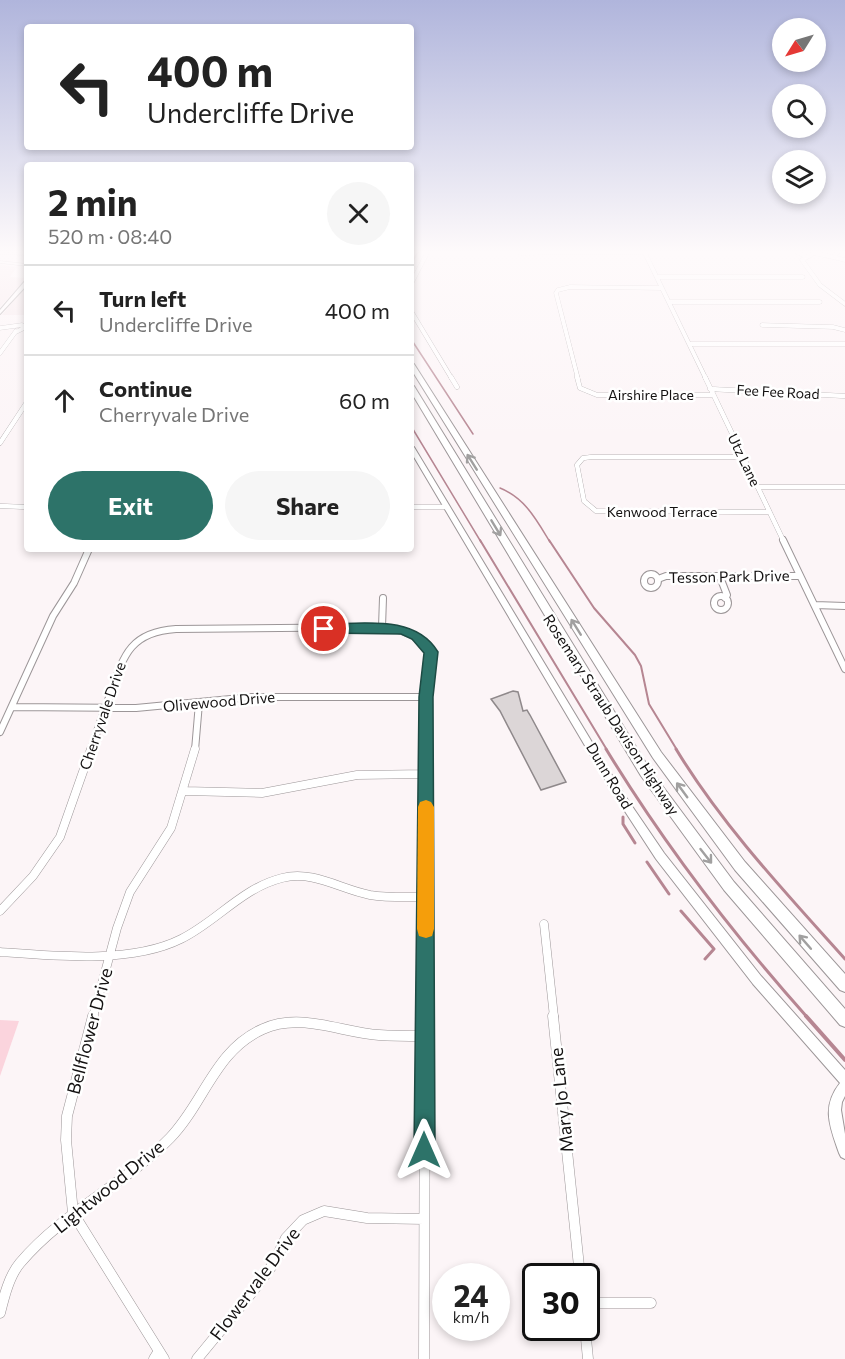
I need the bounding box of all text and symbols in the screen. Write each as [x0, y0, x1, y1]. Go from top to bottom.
north arrow [772, 18, 826, 72]
map controls [772, 18, 826, 204]
text: 400 m [147, 44, 273, 96]
icon: left [48, 48, 126, 126]
button: search [772, 84, 826, 138]
text: Undercliffe Drive [147, 96, 354, 129]
button: layers [772, 150, 826, 204]
text: 2 min [48, 179, 138, 223]
button: close [327, 182, 390, 245]
text: 520 m · 08:40 [48, 224, 172, 248]
text: Turn left [99, 285, 186, 312]
icon: left [48, 294, 81, 327]
text: 400 m [325, 297, 390, 324]
text: Undercliffe Drive [99, 312, 252, 336]
text: Continue [99, 375, 192, 402]
street label: Fee Fee Road [736, 381, 820, 402]
icon: ahead [48, 384, 81, 417]
street label: Airshire Place [608, 386, 694, 403]
text: 60 m [339, 387, 390, 414]
text: Cherryvale Drive [99, 402, 249, 426]
street label: Utz Lane [724, 431, 764, 489]
one-way arrow [466, 454, 478, 471]
button: Exit [48, 471, 213, 540]
button: Share [225, 471, 390, 540]
street label: Kenwood Terrace [607, 503, 717, 520]
one-way arrow [490, 519, 502, 536]
street label: Tesson Park Drive [668, 566, 790, 586]
pin [298, 603, 349, 654]
street label: Rosemary Straub Davison Highway [540, 611, 684, 818]
icon: arrive [307, 612, 340, 645]
one-way arrow [569, 619, 581, 636]
street label: Cherryvale Drive [75, 659, 129, 772]
street label: Olivewood Drive [162, 687, 276, 715]
street label: Dunn Road [583, 739, 637, 812]
one-way arrow [676, 783, 689, 799]
one-way arrow [700, 848, 712, 864]
one-way arrow [798, 934, 812, 949]
street label: Bellflower Drive [62, 965, 116, 1096]
street label: Mary Jo Lane [545, 1047, 577, 1154]
position arrow [392, 1118, 456, 1182]
street label: Lightwood Drive [49, 1135, 168, 1237]
street label: Flowervale Drive [205, 1223, 304, 1344]
speed limit sign: 30 [522, 1263, 600, 1341]
text: 24 [453, 1276, 489, 1313]
text: km/h [453, 1308, 489, 1326]

